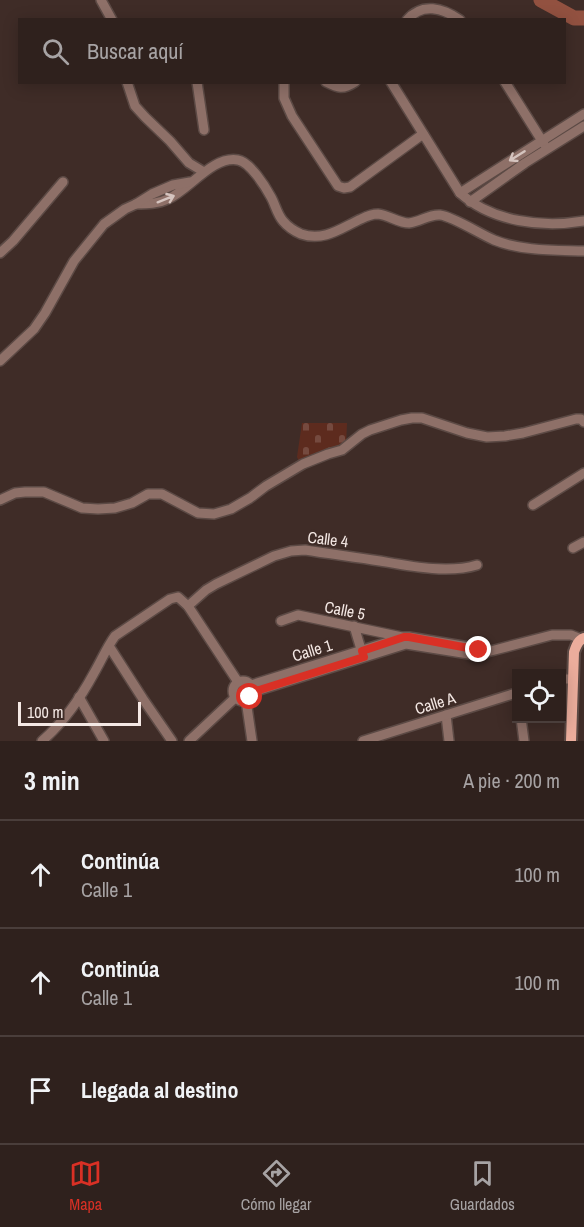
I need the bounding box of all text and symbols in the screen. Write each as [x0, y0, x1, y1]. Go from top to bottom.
search box [18, 18, 566, 84]
icon: search [39, 35, 72, 68]
text: Buscar aquí [87, 36, 183, 66]
one-way arrow [509, 151, 526, 163]
one-way arrow [156, 193, 175, 204]
street label: Calle 4 [306, 526, 350, 552]
street label: Calle 5 [323, 595, 367, 625]
street label: Calle 1 [289, 633, 335, 666]
route end [465, 636, 491, 662]
map controls [512, 669, 566, 723]
button: locate [512, 669, 566, 723]
route start [236, 683, 262, 709]
street label: Calle A [412, 686, 458, 720]
scale bar [18, 699, 141, 726]
text: 100 m [27, 701, 63, 723]
text: 3 min [24, 763, 80, 798]
text: A pie · 200 m [463, 767, 560, 794]
text: Continúa [81, 846, 159, 876]
icon: ahead [24, 858, 57, 891]
text: 100 m [514, 861, 560, 888]
text: Calle 1 [81, 876, 132, 903]
text: Continúa [81, 954, 159, 984]
icon: ahead [24, 966, 57, 999]
text: 100 m [514, 969, 560, 996]
text: Calle 1 [81, 984, 132, 1011]
icon: arrive [24, 1074, 57, 1107]
text: Llegada al destino [81, 1075, 238, 1105]
tab: Mapa [69, 1157, 102, 1215]
tab: Cómo llegar [241, 1157, 311, 1215]
tab: Guardados [450, 1157, 515, 1215]

